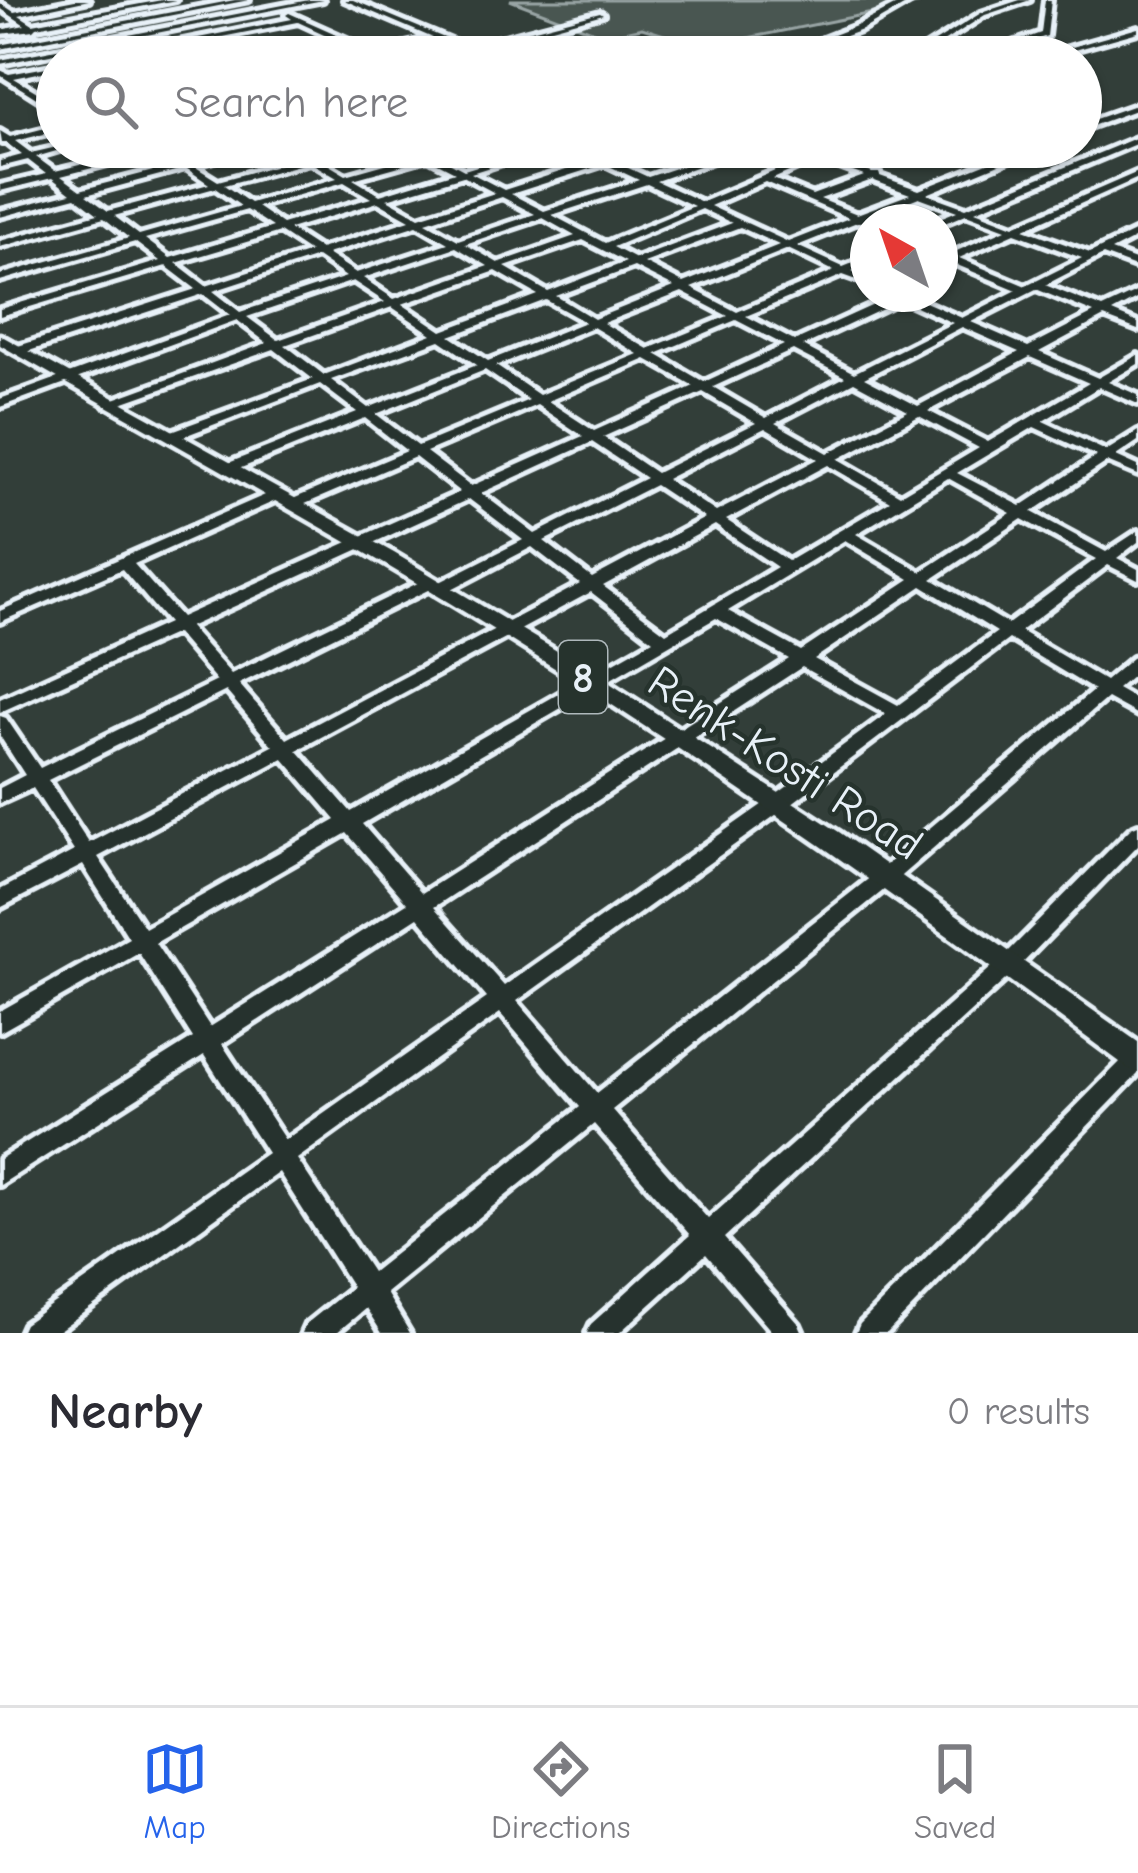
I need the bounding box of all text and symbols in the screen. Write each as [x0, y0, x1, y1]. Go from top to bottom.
search box [36, 36, 1102, 168]
icon: search [78, 69, 144, 135]
text: Search here [174, 76, 408, 128]
north arrow [850, 204, 958, 312]
road number: 8 [559, 641, 607, 713]
street label: Renk-Kosti Road [639, 655, 932, 871]
text: Nearby [48, 1382, 202, 1441]
text: 0 results [947, 1389, 1090, 1434]
tab: Map [142, 1736, 208, 1846]
tab: Directions [491, 1736, 631, 1846]
tab: Saved [914, 1736, 996, 1846]

